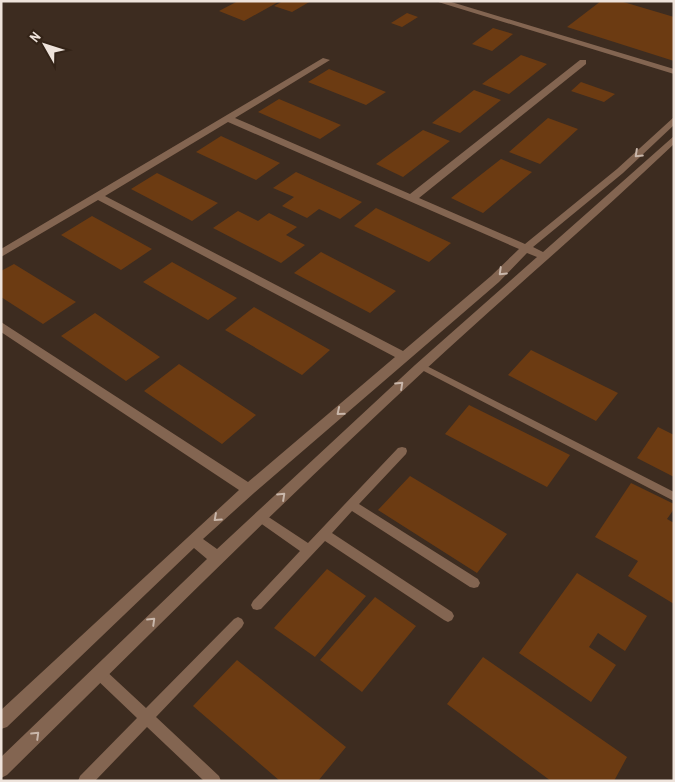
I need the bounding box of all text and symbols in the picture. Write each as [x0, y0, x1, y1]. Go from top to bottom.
north arrow [20, 20, 70, 70]
text: N [25, 28, 45, 46]
one-way arrow [635, 148, 644, 157]
one-way arrow [499, 266, 508, 275]
one-way arrow [395, 382, 404, 391]
one-way arrow [337, 407, 346, 415]
one-way arrow [276, 493, 285, 502]
one-way arrow [213, 513, 222, 522]
one-way arrow [147, 618, 156, 627]
one-way arrow [30, 732, 39, 741]

